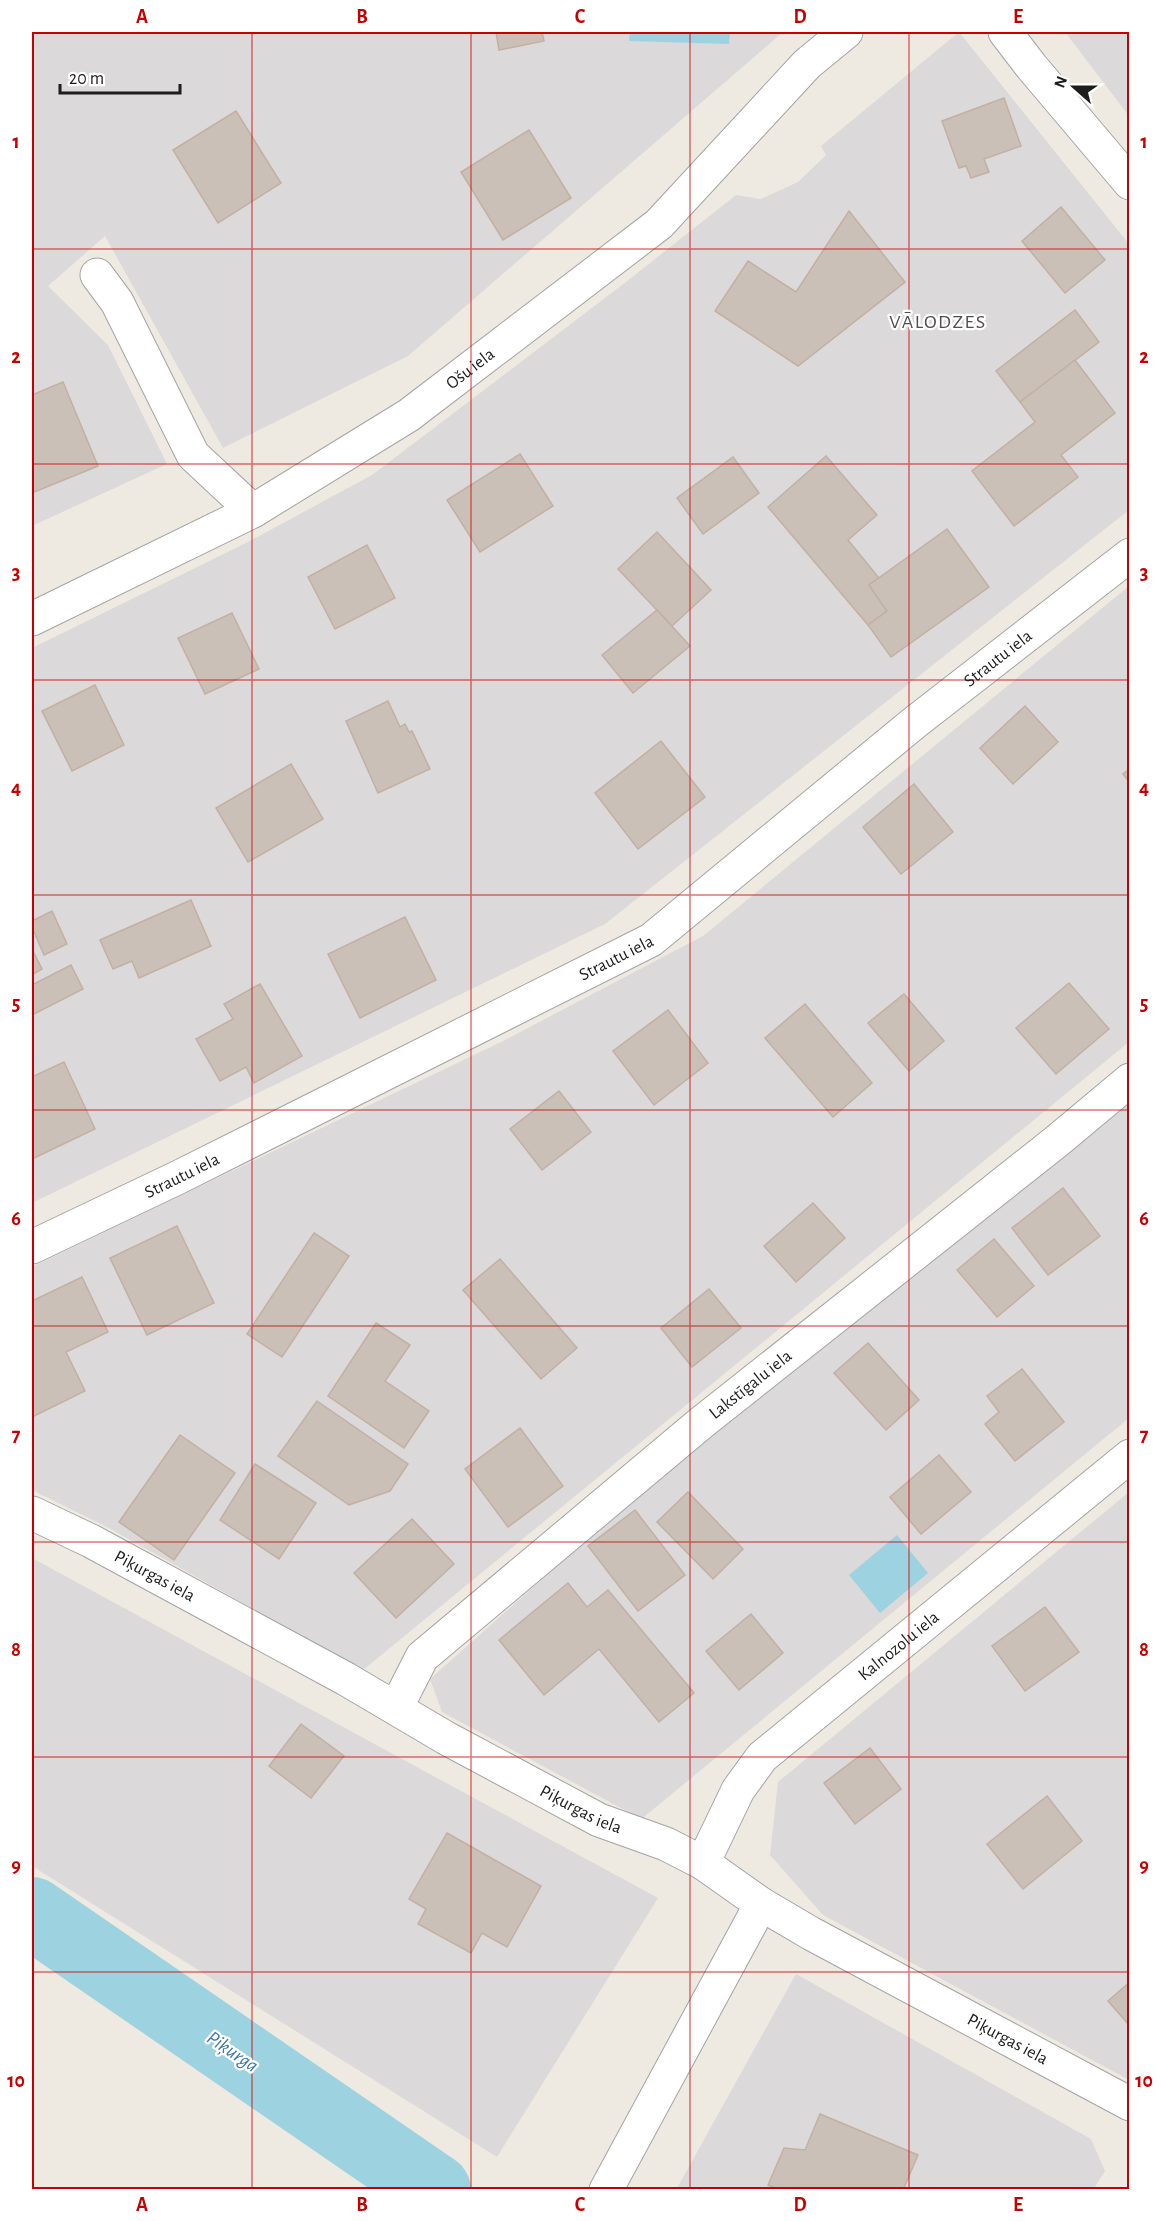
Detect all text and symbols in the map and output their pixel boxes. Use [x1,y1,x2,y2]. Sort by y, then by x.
text: A [136,7,148,27]
text: B [356,7,368,27]
text: C [575,7,586,27]
text: D [793,7,807,27]
text: E [1013,7,1023,27]
scale bar [60,57,180,95]
north arrow [1044,57,1104,117]
text: 20 m [69,70,104,88]
text: N [1051,74,1070,90]
text: 1 [12,132,20,152]
text: 1 [1140,132,1148,152]
district label: VĀLODZES [889,312,987,332]
street label: Ošu iela [443,345,498,393]
text: 2 [11,347,21,367]
text: 2 [1139,347,1149,367]
text: 3 [12,563,20,583]
text: 3 [1140,563,1148,583]
street label: Strautu iela [961,627,1036,691]
text: 4 [11,778,21,798]
text: 4 [1139,778,1149,798]
street label: Strautu iela [576,932,657,985]
text: 5 [12,994,20,1014]
text: 5 [1140,994,1148,1014]
street label: Strautu iela [142,1150,222,1202]
text: 6 [11,1209,21,1229]
text: 6 [1139,1209,1149,1229]
street label: Lakstīgalu iela [706,1347,795,1423]
text: 7 [12,1425,21,1445]
text: 7 [1140,1425,1149,1445]
street label: Piķurgas iela [111,1547,198,1606]
street label: Kalnozolu iela [855,1608,943,1684]
text: 8 [11,1640,21,1660]
text: 8 [1139,1640,1149,1660]
street label: Piķurgas iela [537,1782,624,1837]
text: 9 [11,1856,21,1876]
text: 9 [1139,1856,1149,1876]
street label: Piķurgas iela [964,2011,1051,2068]
water label: Piķurga [203,2028,262,2077]
text: 10 [7,2071,25,2091]
text: 10 [1135,2071,1153,2091]
text: A [136,2195,148,2215]
text: B [356,2195,368,2215]
text: C [575,2195,586,2215]
text: D [793,2195,807,2215]
text: E [1013,2195,1023,2215]

